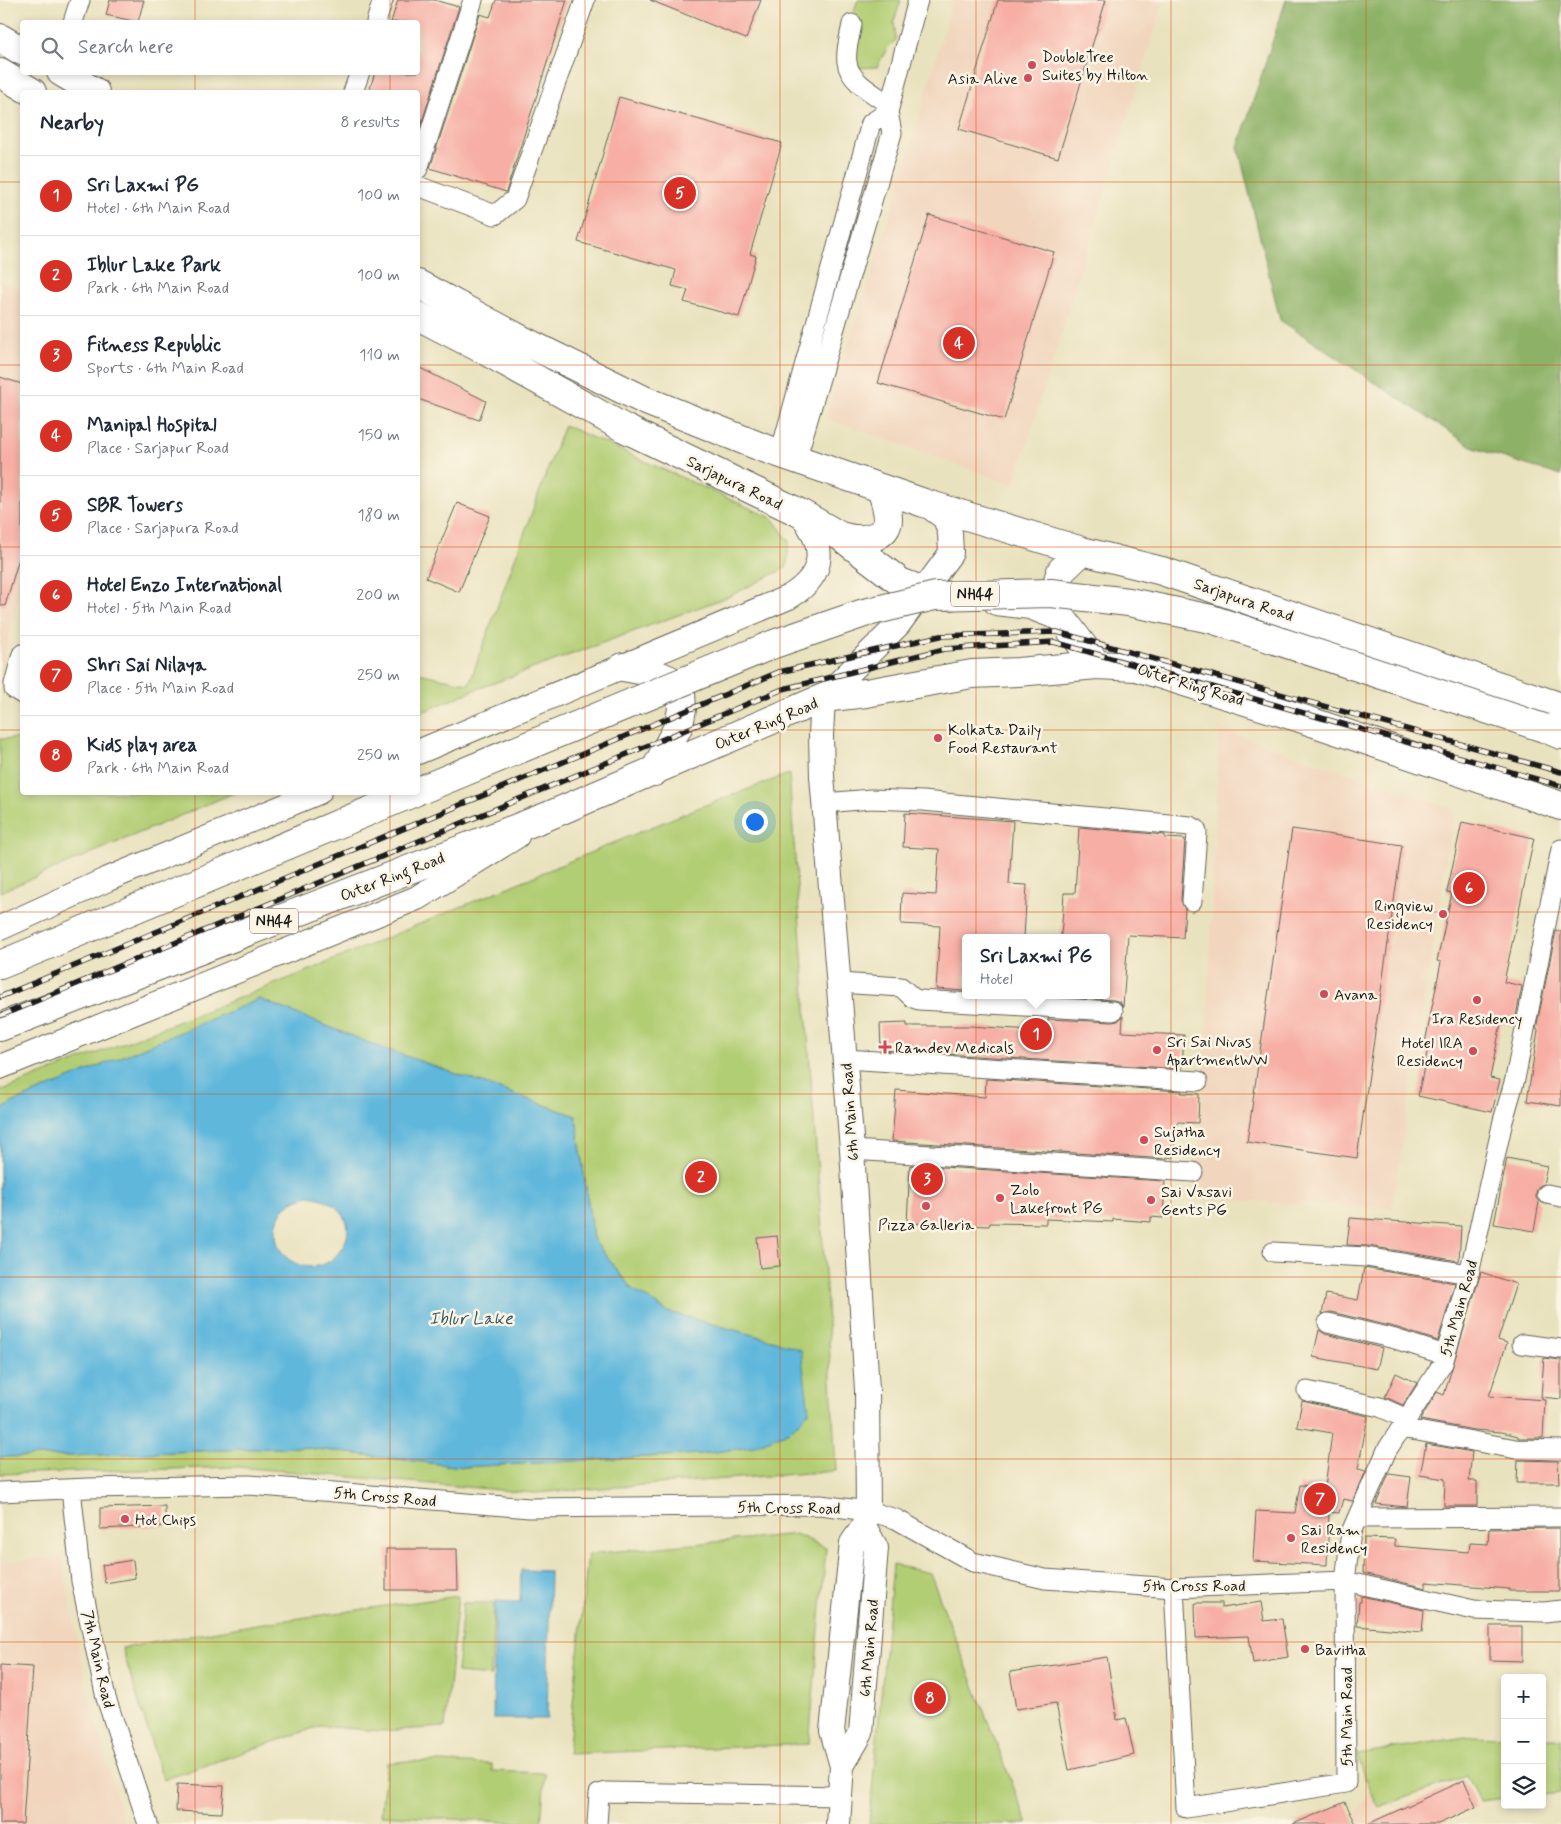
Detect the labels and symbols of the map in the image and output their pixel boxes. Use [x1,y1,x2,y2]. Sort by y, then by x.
place label: DoubleTree Suites by Hilton [1042,47,1149,86]
marker: DoubleTree Suites by Hilton [1026,59,1038,71]
place label: Asia Alive [948,69,1018,90]
marker: Asia Alive [1022,72,1034,84]
pin: 5 [664,174,696,212]
pin: 4 [943,324,975,362]
street label: Sarjapura Road [683,451,786,516]
street label: Sarjapura Road [1191,574,1296,627]
road number: NH44 [951,582,999,606]
street label: Outer Ring Road [1134,659,1246,713]
street label: Outer Ring Road [712,693,822,757]
place label: Kolkata Daily Food Restaurant [948,720,1058,759]
marker: Kolkata Daily Food Restaurant [932,732,944,744]
your location [742,809,768,835]
street label: Outer Ring Road [337,848,448,908]
pin: 6 [1453,869,1485,907]
place label: Ringview Residency [1367,896,1433,935]
road number: NH44 [250,908,298,934]
marker: Ringview Residency [1437,908,1449,920]
place label: Avana [1334,985,1378,1006]
marker: Avana [1318,988,1330,1000]
marker: Ira Residency [1471,994,1483,1006]
place label: Ira Residency [1432,1009,1522,1030]
pin: 1 [1020,1015,1052,1053]
place label: Sri Sai Nivas ApartmentWW [1167,1032,1268,1072]
place label: Hotel IRA Residency [1397,1033,1463,1072]
place label: Ramdev Medicals [895,1038,1014,1059]
marker: Ramdev Medicals [879,1041,891,1053]
marker: Sri Sai Nivas ApartmentWW [1151,1044,1163,1056]
marker: Hotel IRA Residency [1467,1045,1479,1057]
street label: 6th Main Road [837,1062,864,1162]
place label: Sujatha Residency [1154,1122,1220,1161]
marker: Sujatha Residency [1138,1134,1150,1146]
pin: 2 [685,1158,717,1196]
pin: 3 [911,1160,943,1198]
place label: Zolo Lakefront PG [1010,1180,1103,1219]
place label: Sai Vasavi Gents PG [1161,1182,1232,1221]
marker: Zolo Lakefront PG [994,1192,1006,1204]
marker: Sai Vasavi Gents PG [1145,1194,1157,1206]
marker: Pizza Galleria [920,1200,932,1212]
place label: Pizza Galleria [878,1215,974,1236]
street label: 5th Main Road [1436,1258,1483,1359]
water label: Iblur Lake [429,1307,514,1331]
pin: 7 [1304,1480,1336,1518]
street label: 5th Cross Road [333,1483,437,1512]
street label: 5th Cross Road [737,1497,841,1520]
place label: Hot Chips [135,1510,196,1531]
marker: Hot Chips [119,1513,131,1525]
place label: Sai Ram Residency [1301,1520,1367,1559]
marker: Sai Ram Residency [1285,1532,1297,1544]
street label: 5th Cross Road [1142,1576,1246,1597]
street label: 6th Main Road [855,1598,884,1698]
street label: 7th Main Road [76,1608,119,1710]
place label: Bavitha [1315,1640,1367,1661]
marker: Bavitha [1299,1643,1311,1655]
street label: 5th Main Road [1337,1667,1358,1767]
pin: 8 [914,1679,946,1717]

